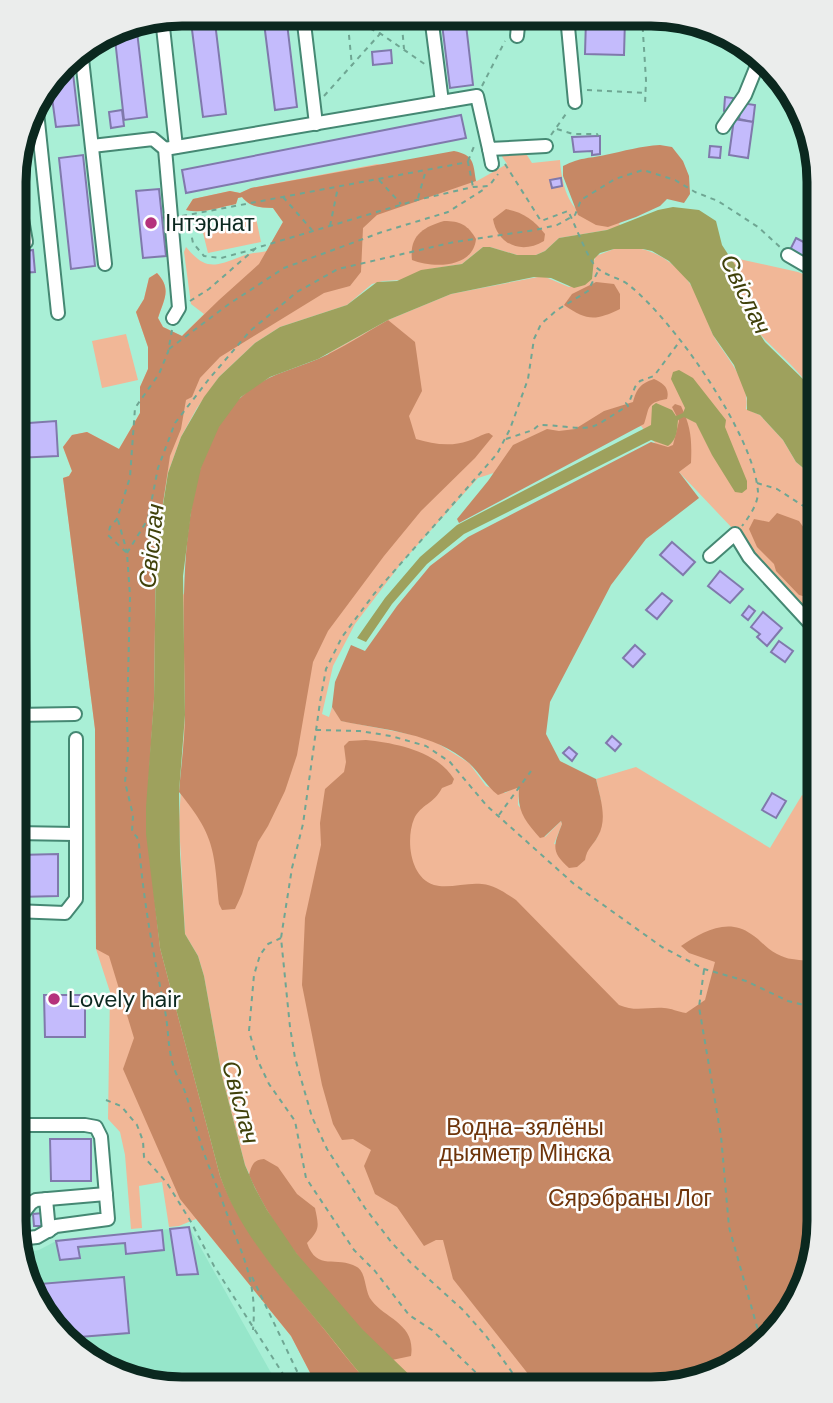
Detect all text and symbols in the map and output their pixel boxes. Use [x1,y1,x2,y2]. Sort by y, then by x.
place label: Інтэрнат [165,208,255,238]
marker: Інтэрнат [143,215,159,231]
water label: Свіслач [713,249,779,339]
water label: Свіслач [131,502,171,590]
place label: Lovely hair [68,984,181,1014]
marker: Lovely hair [46,991,62,1007]
water label: Свіслач [215,1057,267,1147]
park label: Водна-зялёны дыяметр Мінска [439,1112,611,1168]
park label: Сярэбраны Лог [548,1183,712,1213]

